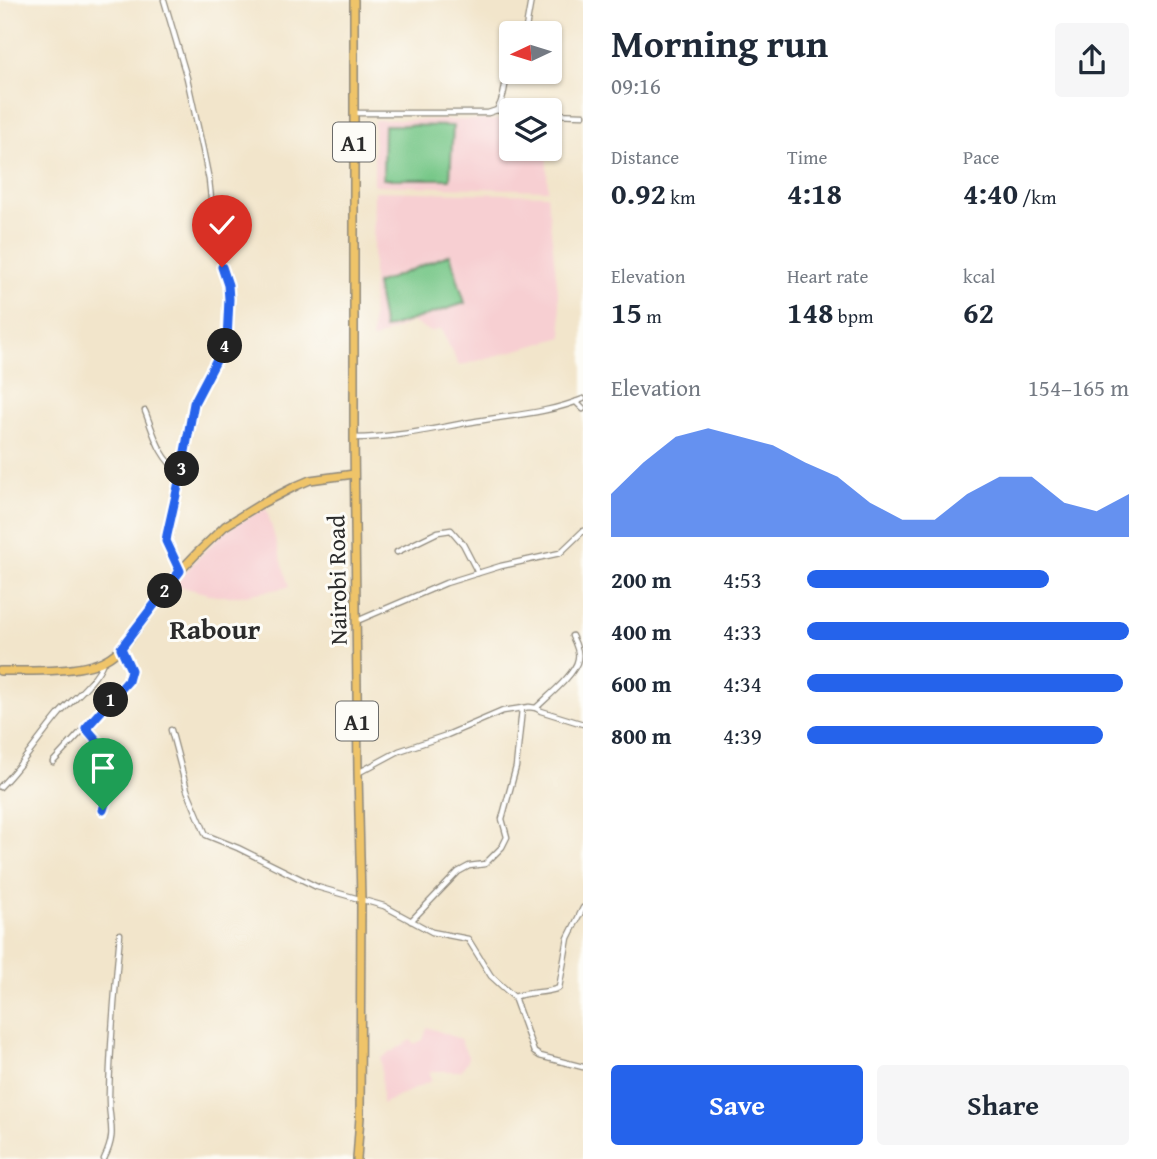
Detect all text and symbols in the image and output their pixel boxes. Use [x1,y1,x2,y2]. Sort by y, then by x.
text: Morning run [611,15,828,71]
north arrow [499,21,562,84]
map controls [499,21,562,161]
button: share [1055,23,1129,97]
text: 09:16 [611,69,661,102]
button: layers [499,98,562,161]
road number: A1 [333,122,375,162]
text: Distance [611,143,679,171]
text: Time [787,143,827,171]
text: Pace [963,143,1000,171]
text: 0.92 [611,171,666,215]
text: 4:18 [787,171,842,215]
text: 4:40 [963,171,1018,215]
text: km [666,183,695,211]
text: /km [1018,183,1056,211]
pin [192,195,252,267]
icon: check [203,206,241,244]
text: Elevation [611,262,685,290]
text: Heart rate [787,262,868,290]
text: kcal [963,262,995,290]
text: 15 [611,290,642,334]
text: 148 [787,290,834,334]
text: 62 [963,290,994,334]
text: m [642,302,662,330]
text: bpm [834,302,873,330]
pin: 4 [208,328,243,364]
text: 4 [220,331,229,359]
text: Elevation [611,371,701,404]
text: 154–165 m [1028,371,1129,404]
pin: 3 [164,452,200,486]
text: 3 [177,454,186,482]
street label: Nairobi Road [318,514,356,645]
text: 200 m [611,563,672,596]
text: 4:53 [723,563,762,596]
pin: 2 [148,574,182,608]
text: 2 [160,576,169,604]
district label: Rabour [170,608,261,649]
text: 400 m [611,615,672,648]
text: 4:33 [723,615,762,648]
text: 600 m [611,667,672,700]
text: 4:34 [723,667,762,700]
pin: 1 [94,682,128,718]
text: 1 [106,685,115,713]
road number: A1 [336,702,378,740]
text: 800 m [611,719,672,752]
text: 4:39 [723,719,762,752]
pin [73,738,133,810]
icon: arrive [84,749,122,787]
button: Save [611,1065,863,1145]
button: Share [877,1065,1129,1145]

